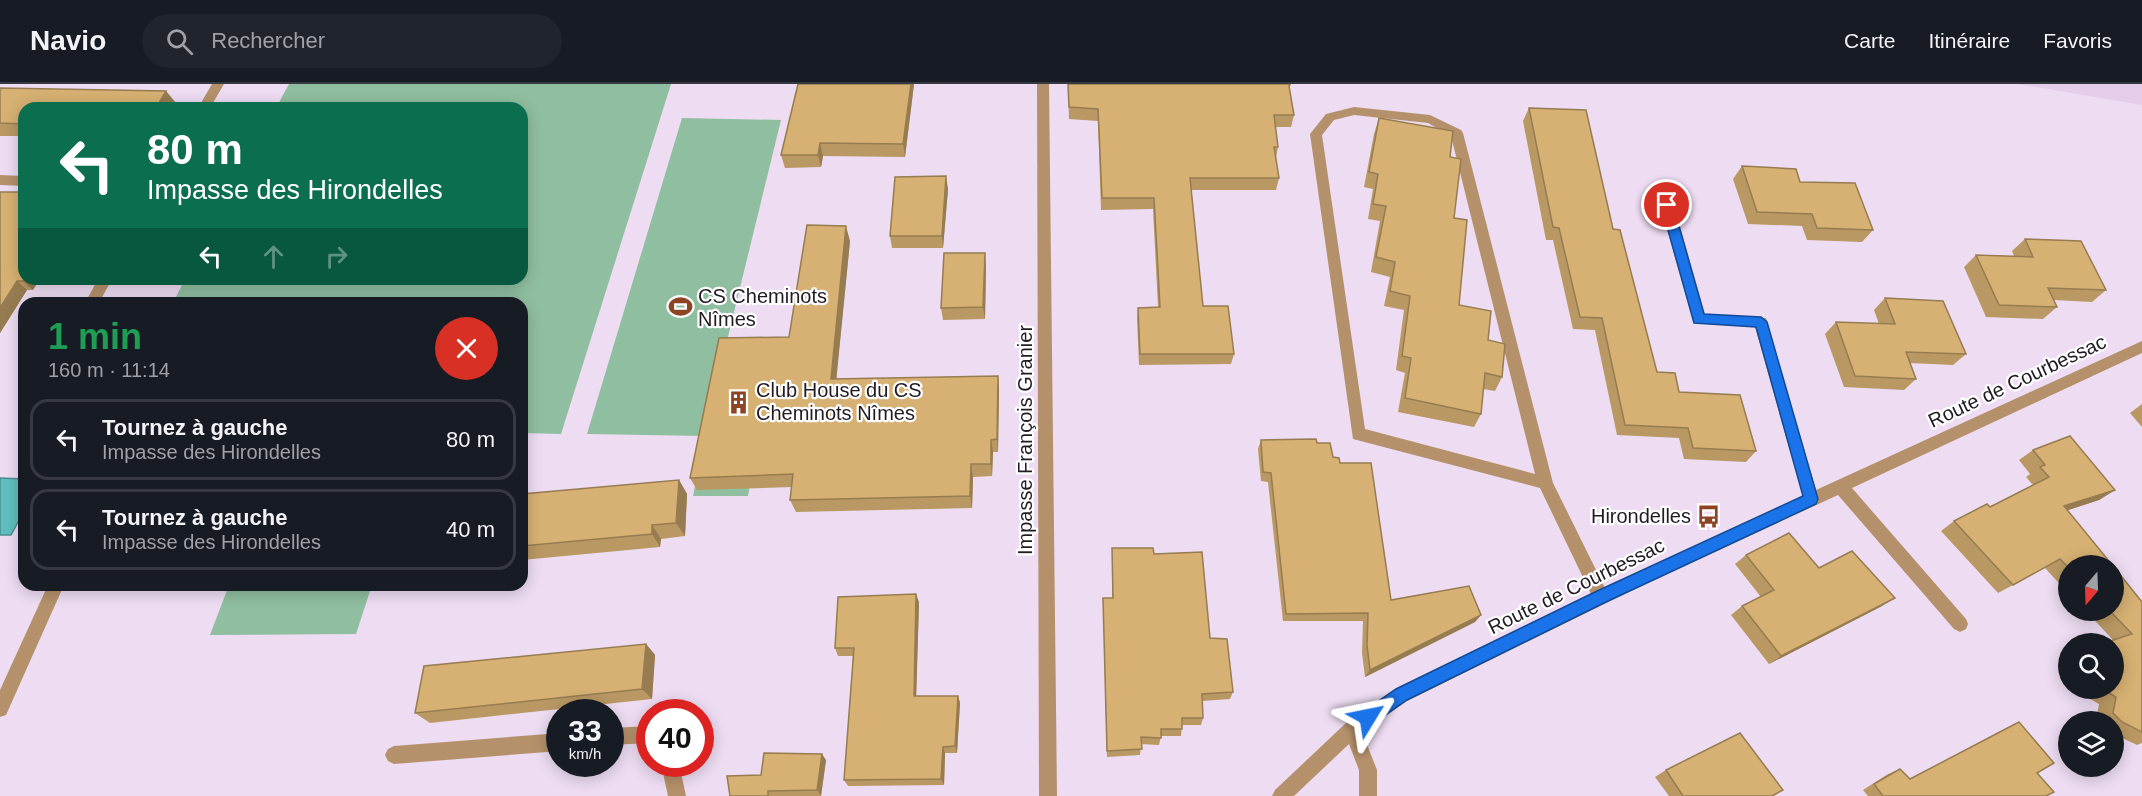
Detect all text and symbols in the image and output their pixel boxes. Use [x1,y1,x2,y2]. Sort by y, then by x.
search box [142,14,562,68]
text: Navio [30,25,106,56]
icon: search [163,25,196,58]
text: Rechercher [211,28,325,53]
text: Carte [1844,29,1895,52]
text: Itinéraire [1928,29,2010,52]
text: Favoris [2043,29,2112,52]
icon: left [48,126,126,204]
text: 80 m [147,126,243,173]
text: Impasse des Hirondelles [147,175,443,205]
pin [1641,179,1692,230]
icon: arrive [1650,188,1683,221]
icon: left [194,240,227,273]
icon: ahead [257,240,290,273]
icon: right [320,240,353,273]
place label: CS Cheminots Nîmes [698,285,827,330]
sports icon: CS Cheminots Nîmes [667,294,693,320]
text: 1 min [48,316,142,357]
button: close [435,317,498,380]
street label: Impasse François Granier [1014,325,1036,555]
street label: Route de Courbessac [1925,330,2109,432]
text: 160 m · 11:14 [48,359,170,381]
place label: Club House du CS Cheminots Nîmes [756,379,922,424]
building icon: Club House du CS Cheminots Nîmes [725,389,751,415]
text: Tournez à gauche [102,415,287,440]
icon: left [51,423,84,456]
text: 80 m [446,427,495,452]
text: Impasse des Hirondelles [102,441,321,463]
bus stop icon: Hirondelles [1696,503,1722,529]
text: Tournez à gauche [102,505,287,530]
place label: Hirondelles [1591,505,1691,527]
icon: left [51,513,84,546]
text: 40 m [446,517,495,542]
text: Impasse des Hirondelles [102,531,321,553]
street label: Route de Courbessac [1484,534,1668,638]
north arrow [2058,555,2124,621]
map controls [2058,555,2124,777]
button: search [2058,633,2124,699]
position arrow [1336,685,1400,749]
speed limit sign: 40 [636,699,714,777]
button: layers [2058,711,2124,777]
text: 33 [568,714,602,747]
text: km/h [569,745,601,762]

